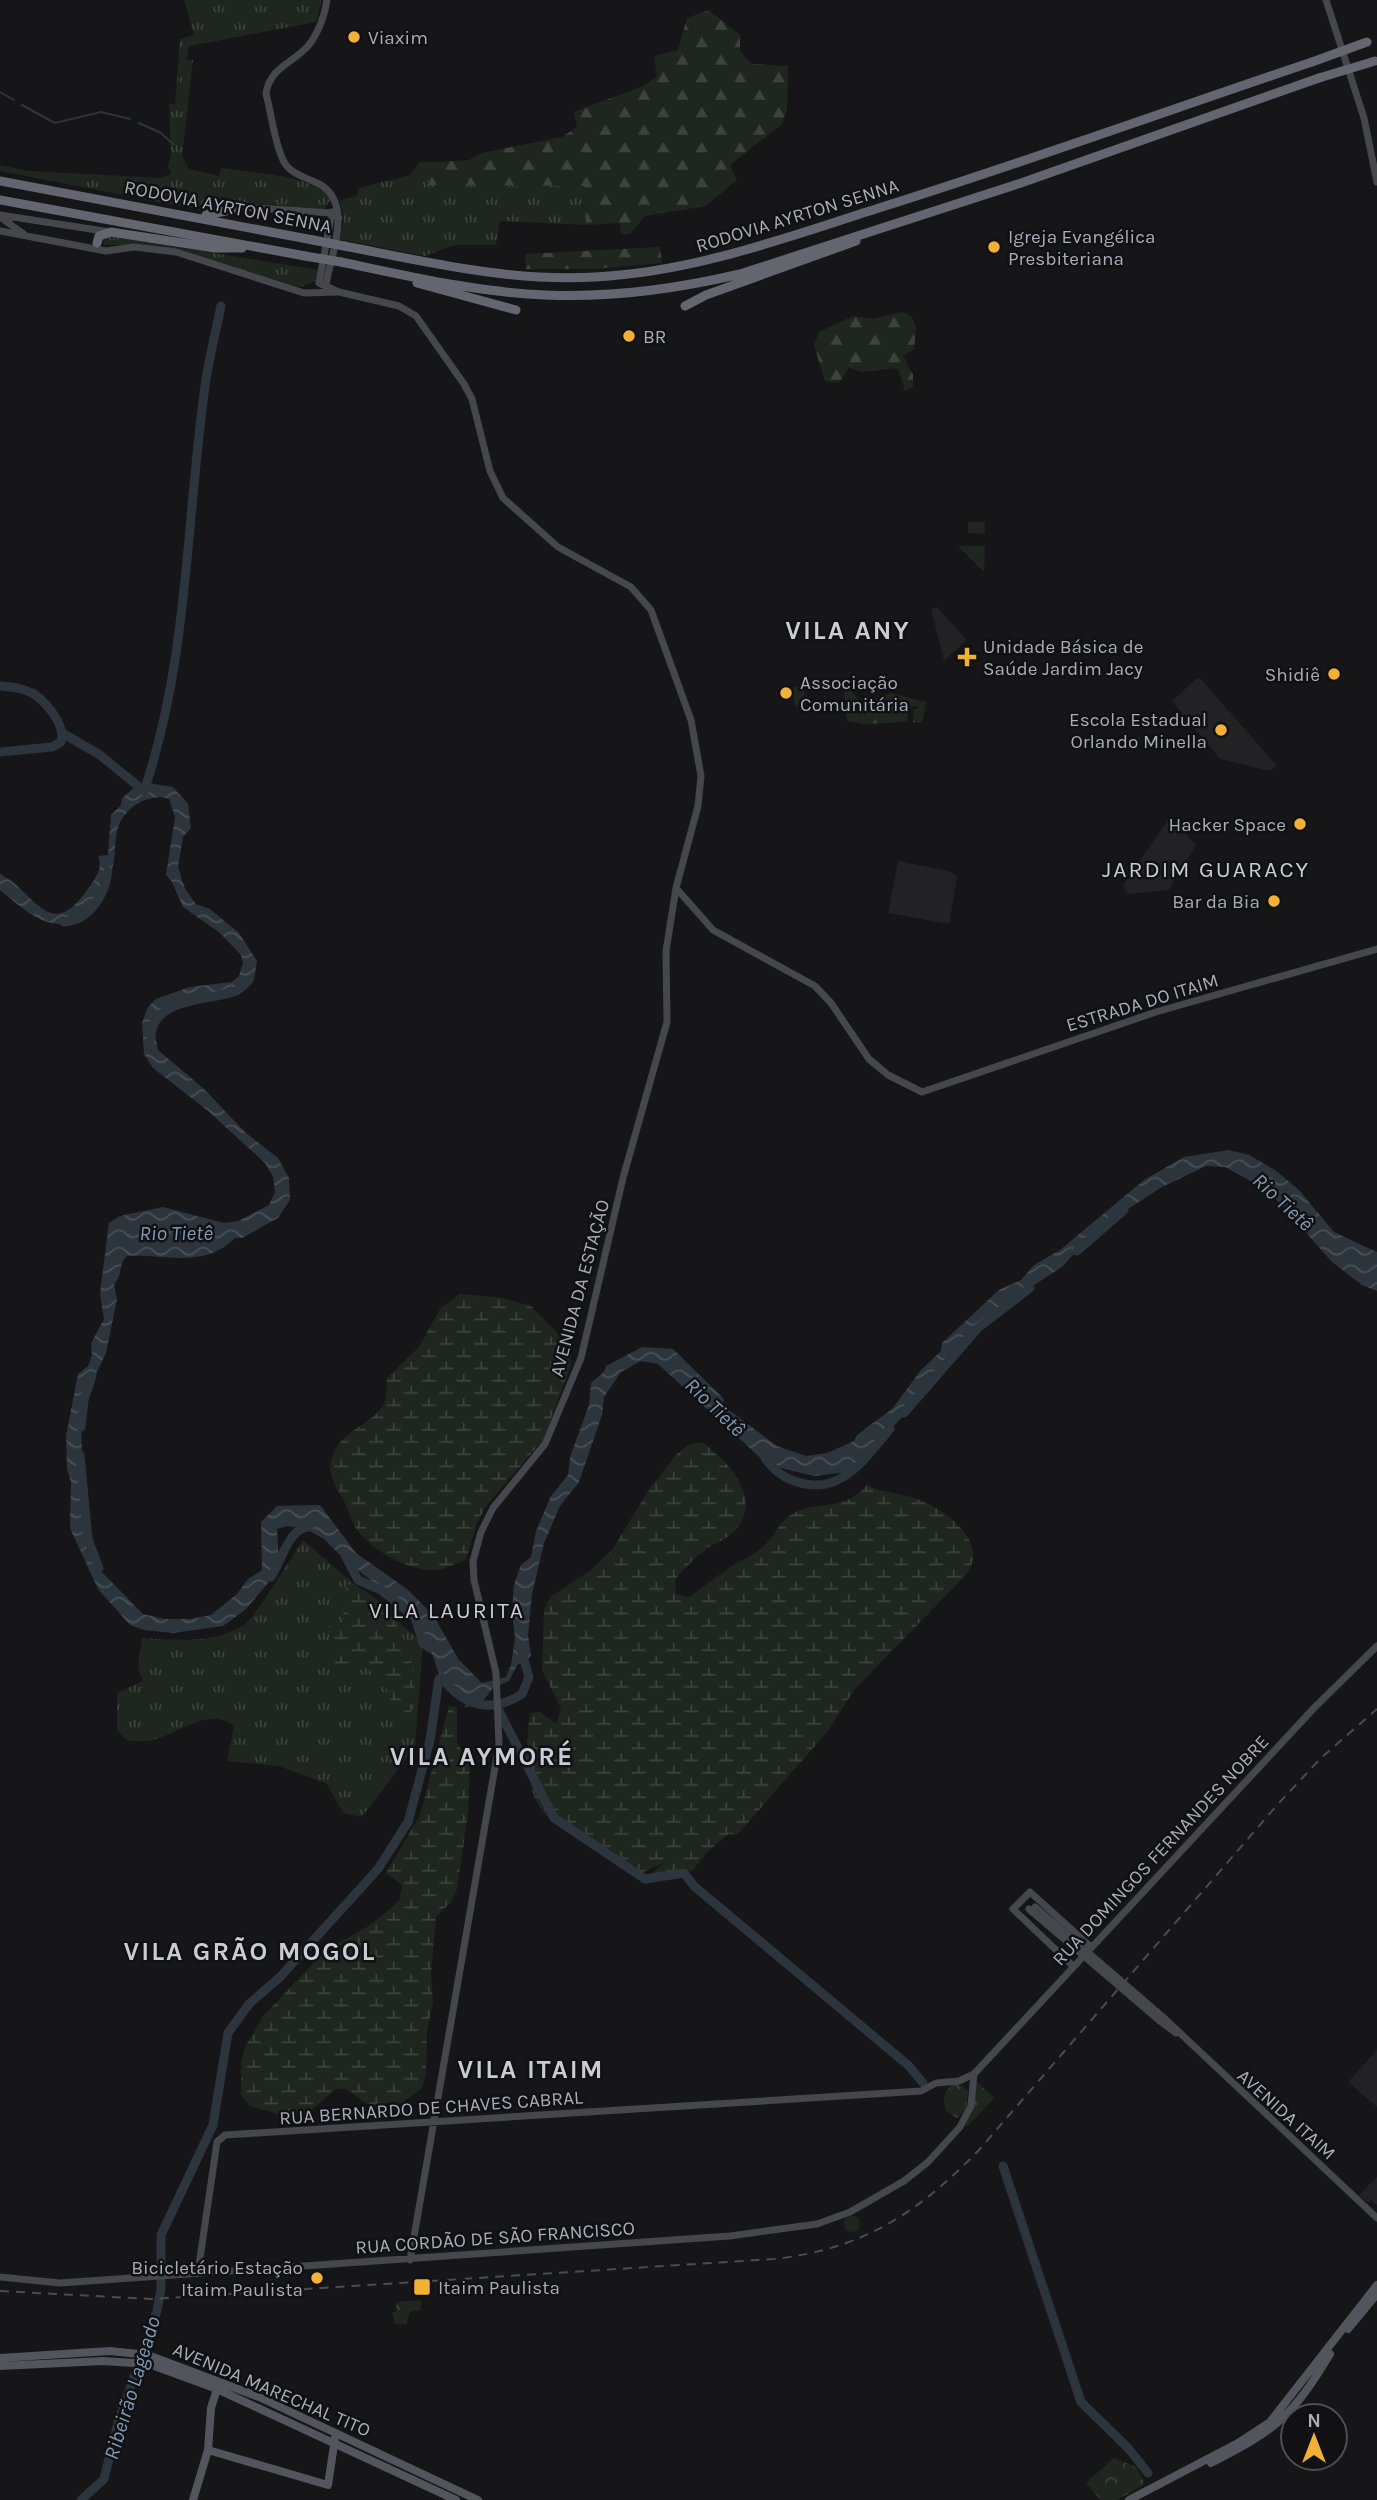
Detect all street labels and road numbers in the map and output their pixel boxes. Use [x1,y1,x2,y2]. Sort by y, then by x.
street label: RODOVIA AYRTON SENNA [693,175,901,257]
street label: RODOVIA AYRTON SENNA [122,176,333,238]
street label: ESTRADA DO ITAIM [1064,969,1221,1037]
street label: AVENIDA DA ESTAÇÃO [546,1197,614,1379]
street label: RUA DOMINGOS FERNANDES NOBRE [1048,1731,1273,1970]
street label: AVENIDA ITAIM [1233,2065,1340,2165]
street label: RUA BERNARDO DE CHAVES CABRAL [279,2086,584,2130]
street label: RUA CORDÃO DE SÃO FRANCISCO [355,2217,636,2259]
street label: AVENIDA MARECHAL TITO [169,2338,374,2442]

